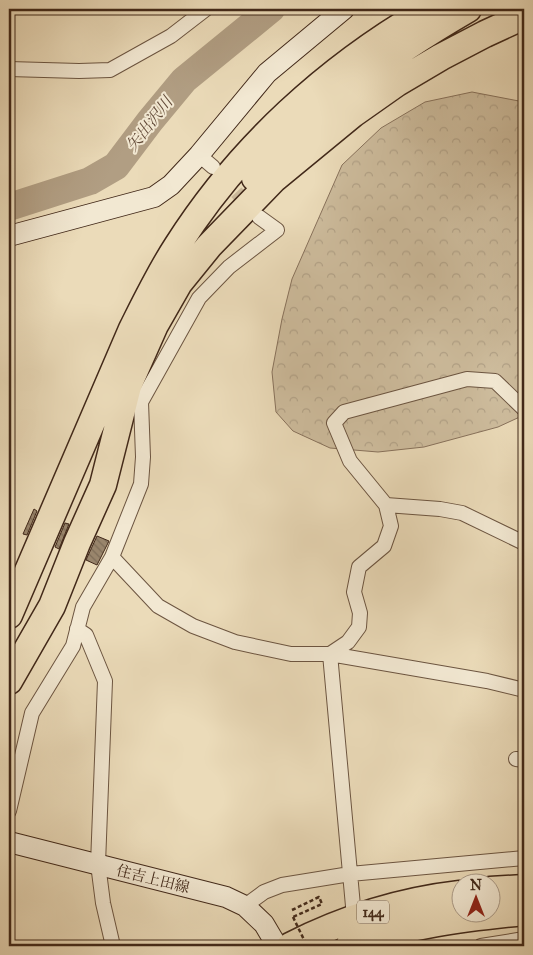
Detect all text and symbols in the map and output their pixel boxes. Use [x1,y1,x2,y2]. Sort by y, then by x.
water label: 矢出沢川 [122,91,177,155]
street label: 住吉上田線 [114,861,192,897]
north arrow [450,872,500,922]
text: N [470,877,482,894]
road number: 144 [357,900,389,924]

